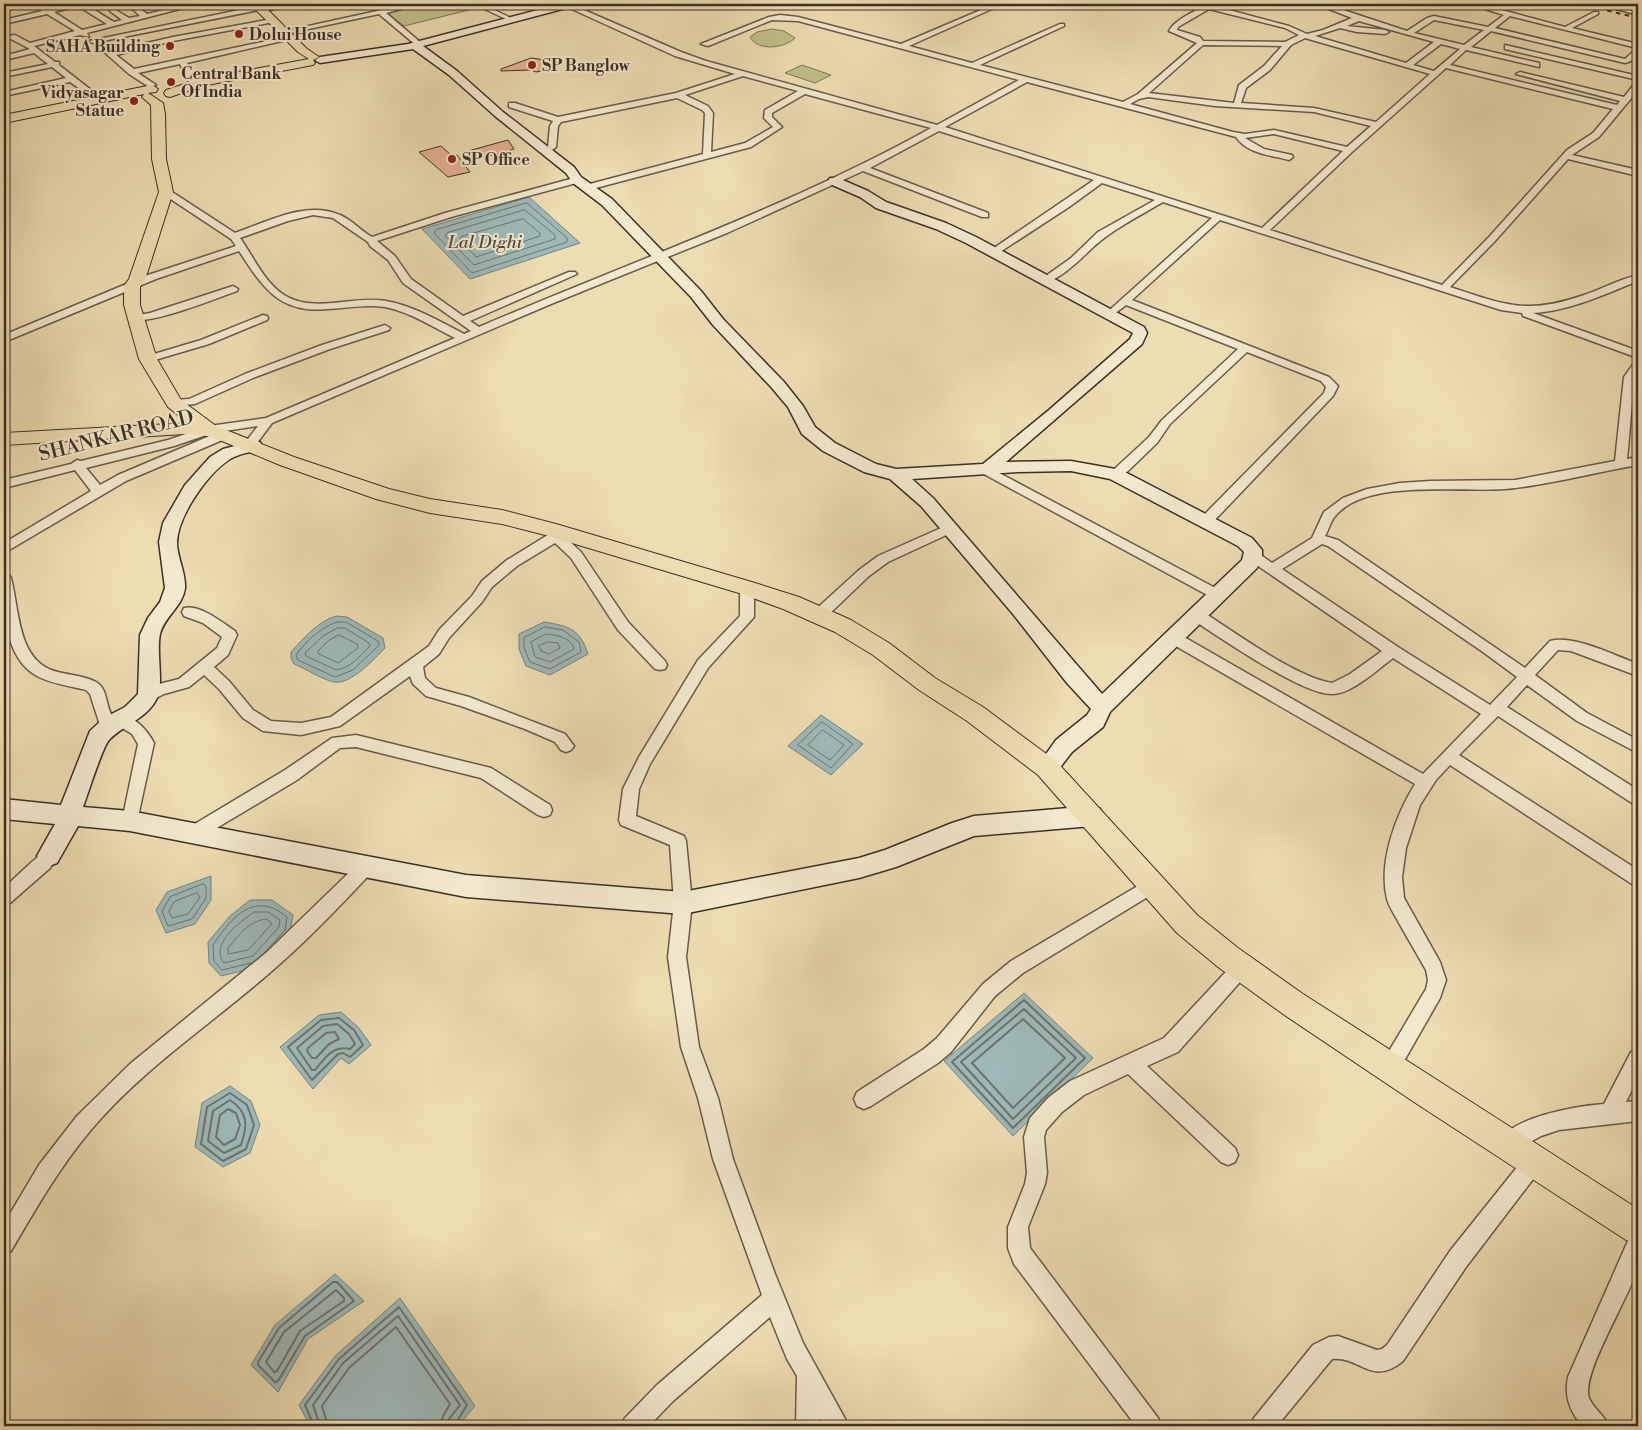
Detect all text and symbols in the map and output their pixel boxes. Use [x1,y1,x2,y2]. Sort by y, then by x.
place label: Dolui House [249,25,342,45]
marker: Dolui House [233,28,245,40]
place label: SAHA Building [46,37,161,57]
marker: SAHA Building [164,40,176,52]
place label: SP Banglow [542,56,631,76]
marker: SP Banglow [526,59,538,71]
place label: Central Bank Of India [181,64,282,102]
marker: Central Bank Of India [165,76,177,88]
place label: Vidyasagar Statue [40,83,124,121]
marker: Vidyasagar Statue [128,95,140,107]
place label: SP Office [462,150,530,170]
marker: SP Office [446,153,458,165]
water label: Lal Dighi [447,231,523,254]
street label: SHANKAR ROAD [36,405,197,468]

